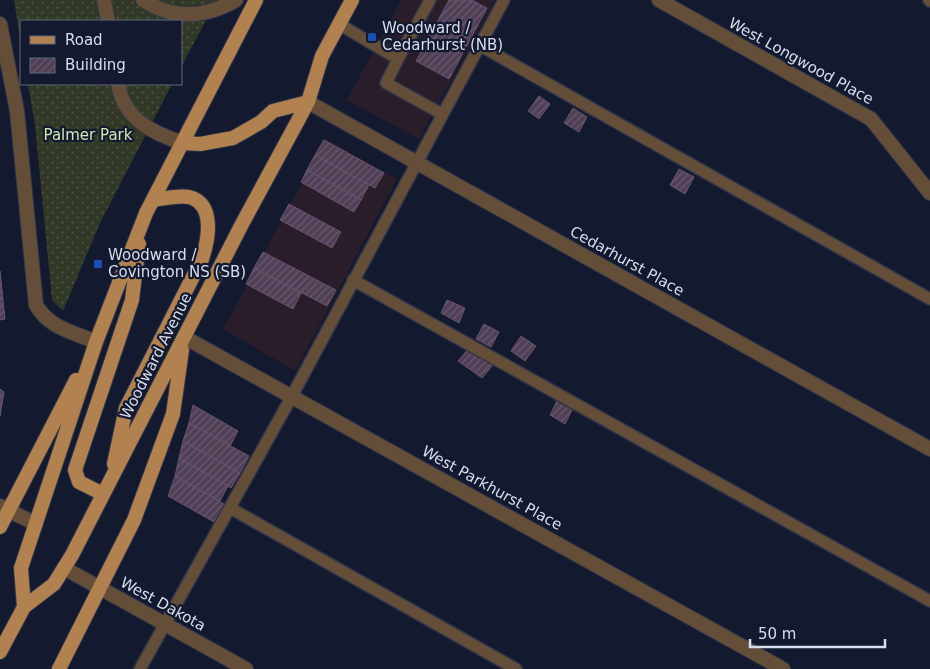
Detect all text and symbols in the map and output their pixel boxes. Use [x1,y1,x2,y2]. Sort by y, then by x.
street label: West Longwood Place [725,14,877,108]
place label: Woodward / Cedarhurst (NB) [382,19,503,54]
legend [20,20,182,85]
text: Road [65,31,103,49]
marker: Woodward / Cedarhurst (NB) [366,31,378,43]
text: Building [65,56,126,74]
park label: Palmer Park [44,126,133,144]
street label: Cedarhurst Place [567,222,687,300]
place label: Woodward / Covington NS (SB) [108,246,246,281]
marker: Woodward / Covington NS (SB) [92,258,104,270]
street label: Woodward Avenue [116,290,196,422]
street label: West Parkhurst Place [419,442,565,534]
street label: West Dakota [117,573,209,635]
scale bar [750,616,885,648]
text: 50 m [758,625,796,643]

